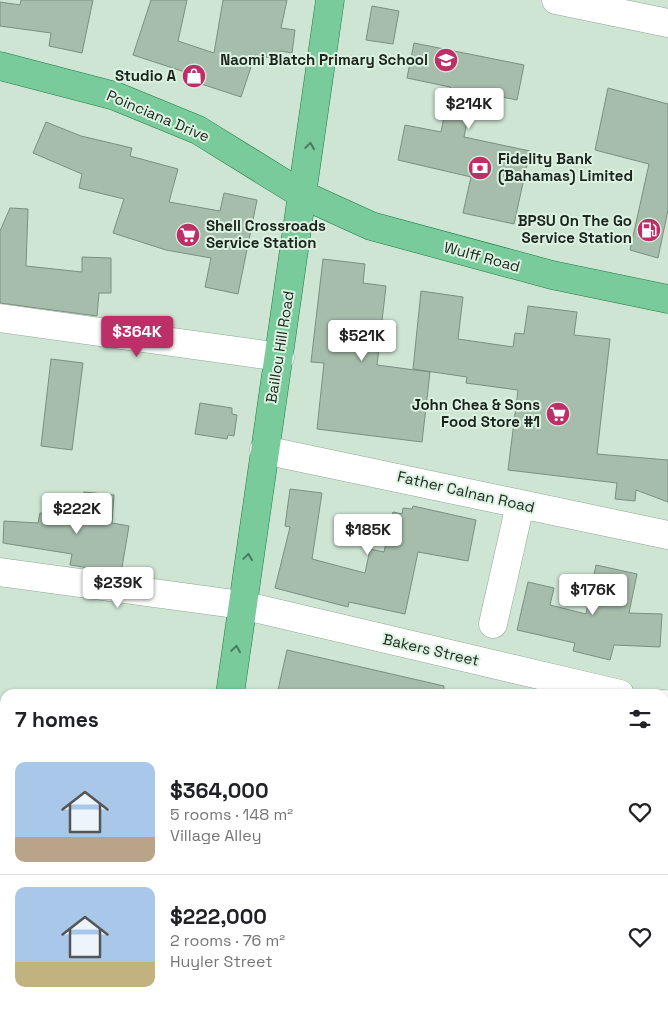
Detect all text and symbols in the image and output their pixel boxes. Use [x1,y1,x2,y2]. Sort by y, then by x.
school or university icon: Naomi Blatch Primary School [433,47,459,73]
place label: Naomi Blatch Primary School [220,50,428,69]
shop icon: Studio A [181,63,207,89]
place label: Studio A [115,66,176,85]
street label: Poinciana Drive [104,85,213,146]
pin: $214K [434,88,504,130]
text: $214K [446,93,492,114]
one-way arrow [304,142,315,150]
place label: Fidelity Bank (Bahamas) Limited [498,149,633,185]
bank icon: Fidelity Bank (Bahamas) Limited [467,155,493,181]
place label: BPSU On The Go Service Station [518,211,632,247]
place label: Shell Crossroads Service Station [206,216,326,252]
fuel station icon: BPSU On The Go Service Station [636,217,662,243]
supermarket icon: Shell Crossroads Service Station [175,222,201,248]
street label: Wulff Road [442,237,522,276]
street label: Baillou Hill Road [261,289,298,404]
pin: $364K [102,316,172,358]
pin: $521K [327,320,397,362]
text: $364K [112,321,162,342]
text: $521K [339,325,385,346]
place label: John Chea & Sons Food Store #1 [412,395,540,431]
supermarket icon: John Chea & Sons Food Store #1 [545,401,571,427]
street label: Father Calnan Road [396,466,537,517]
pin: $222K [42,492,112,535]
text: $222K [53,498,101,519]
pin: $185K [333,514,403,556]
text: $185K [345,519,391,540]
one-way arrow [243,552,253,561]
pin: $239K [83,566,153,609]
text: $239K [94,572,142,593]
pin: $176K [558,574,628,616]
text: $176K [570,579,616,600]
street label: Bakers Street [381,629,481,670]
one-way arrow [230,645,240,654]
icon: filters [626,705,654,733]
text: 7 homes [15,706,99,733]
text: $364,000 [170,777,269,804]
icon: home [55,782,115,842]
icon: heart [626,798,654,826]
text: 5 rooms · 148 m² [170,804,293,825]
text: Village Alley [170,825,261,846]
text: $222,000 [170,903,267,930]
icon: home [55,907,115,967]
icon: heart [626,923,654,951]
text: 2 rooms · 76 m² [170,930,285,951]
text: Huyler Street [170,951,273,972]

